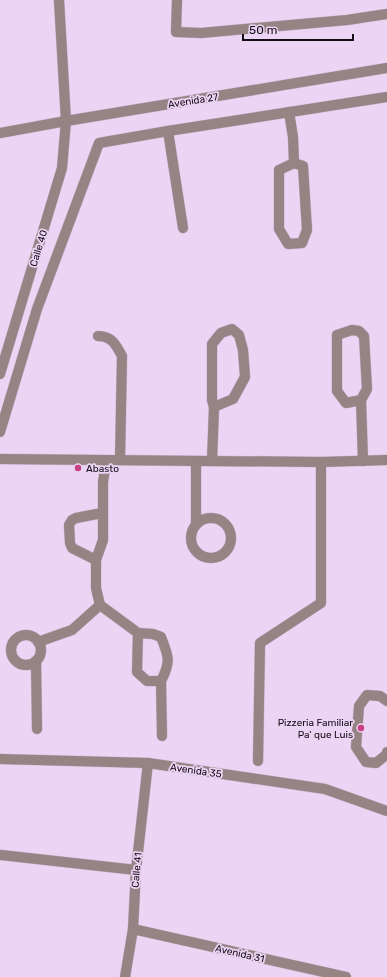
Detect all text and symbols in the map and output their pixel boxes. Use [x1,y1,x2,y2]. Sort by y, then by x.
scale bar [243,16,353,42]
text: 50 m [249,23,277,37]
street label: Avenida 27 [167,91,219,111]
street label: Calle 40 [28,229,50,268]
marker: Abasto [73,463,83,473]
place label: Abasto [86,463,119,475]
place label: Pizzeria Familiar Pa' que Luis [278,717,353,741]
marker: Pizzeria Familiar Pa' que Luis [356,723,366,733]
street label: Avenida 35 [169,761,222,781]
street label: Calle 41 [129,852,145,888]
street label: Avenida 31 [214,943,265,965]

